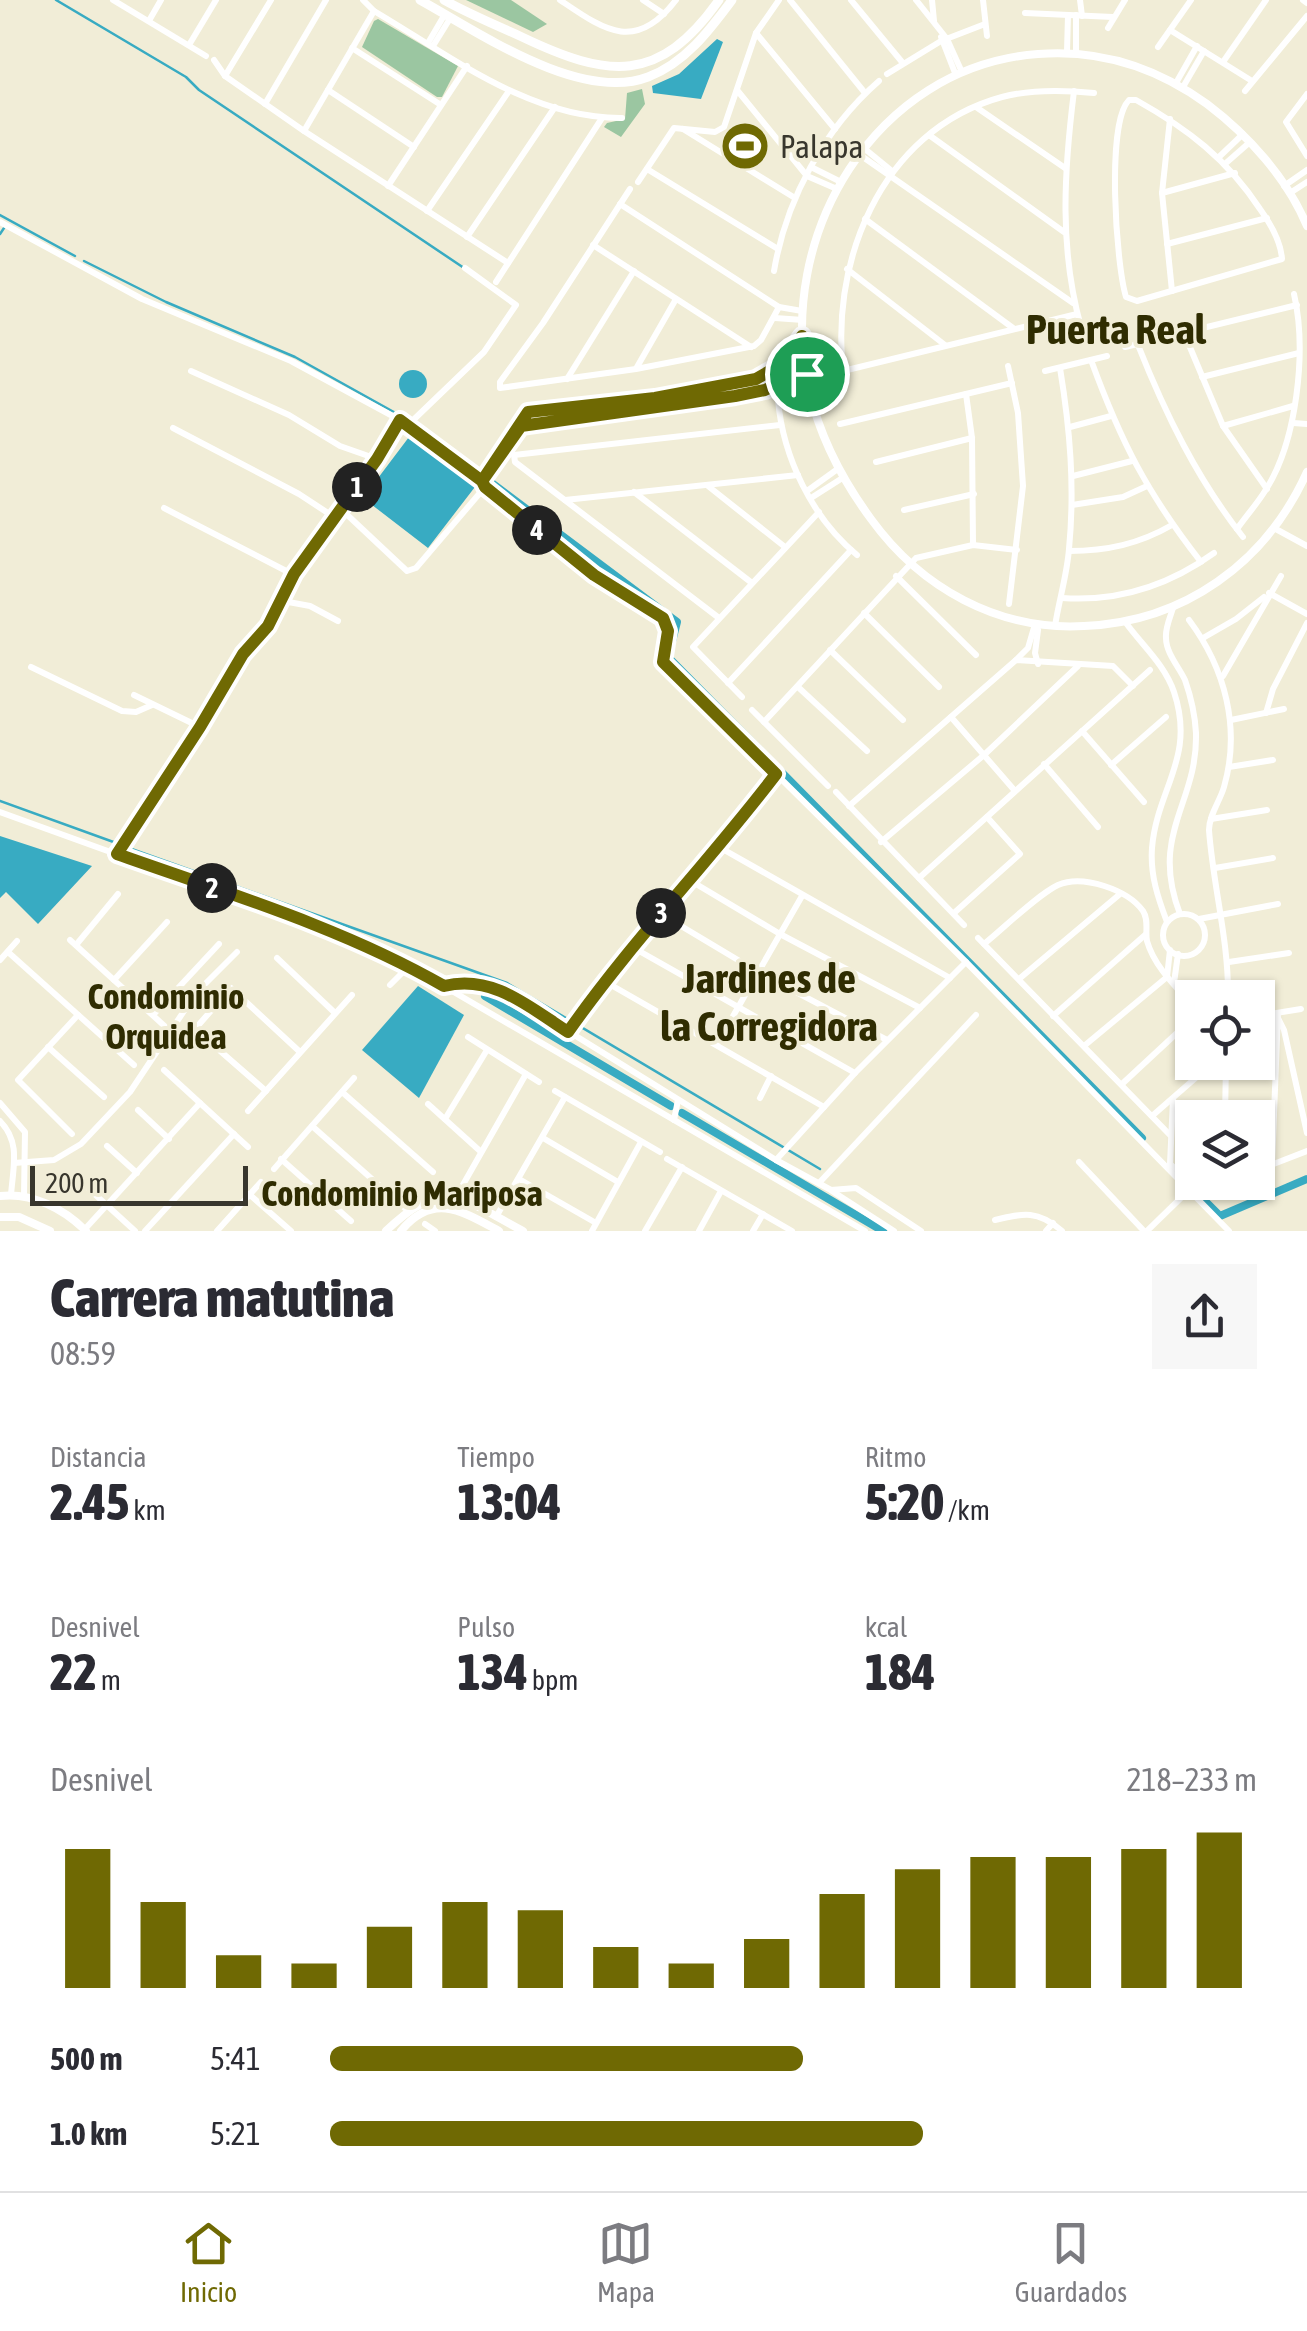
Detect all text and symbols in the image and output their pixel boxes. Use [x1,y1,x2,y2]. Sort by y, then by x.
sports icon: Palapa [719,120,771,172]
place label: Palapa [780,128,863,165]
district label: Puerta Real [1026,305,1207,353]
pin [765,332,850,417]
icon: arrive [780,347,835,402]
pin: 1 [332,462,382,512]
text: 1 [350,471,364,503]
pin: 4 [512,505,562,555]
text: 4 [530,514,544,546]
pin: 2 [187,863,237,913]
text: 2 [205,872,219,904]
pin: 3 [636,888,686,938]
text: 3 [654,897,668,929]
district label: Jardines de la Corregidora [660,954,878,1050]
district label: Condominio Orquidea [88,976,244,1056]
map controls [1175,980,1275,1200]
button: locate [1175,980,1275,1080]
button: layers [1175,1100,1275,1200]
scale bar [30,1161,248,1206]
text: 200 m [45,1167,108,1199]
district label: Condominio Mariposa [261,1173,543,1213]
button: share [1152,1264,1257,1369]
text: Carrera matutina [50,1266,394,1329]
text: 08:59 [50,1335,116,1372]
text: Distancia [50,1441,147,1473]
text: Tiempo [457,1441,535,1473]
text: Ritmo [865,1441,926,1473]
text: 2.45 [50,1473,129,1531]
text: 13:04 [457,1473,561,1531]
text: 5:20 [865,1473,944,1531]
text: km [129,1494,166,1526]
text: /km [944,1494,990,1526]
text: Desnivel [50,1611,140,1643]
text: Pulso [457,1611,515,1643]
text: kcal [865,1611,907,1643]
text: 22 [50,1643,97,1701]
text: 134 [457,1643,528,1701]
text: 184 [865,1643,935,1701]
text: m [97,1664,121,1696]
text: bpm [528,1664,578,1696]
text: Desnivel [50,1761,153,1798]
text: 218–233 m [1127,1761,1257,1798]
text: 500 m [50,2040,123,2077]
text: 5:41 [210,2040,261,2077]
text: 1.0 km [50,2115,127,2152]
text: 5:21 [210,2115,261,2152]
tab: Inicio [180,2216,237,2308]
tab: Mapa [597,2216,655,2308]
tab: Guardados [1015,2216,1127,2308]

